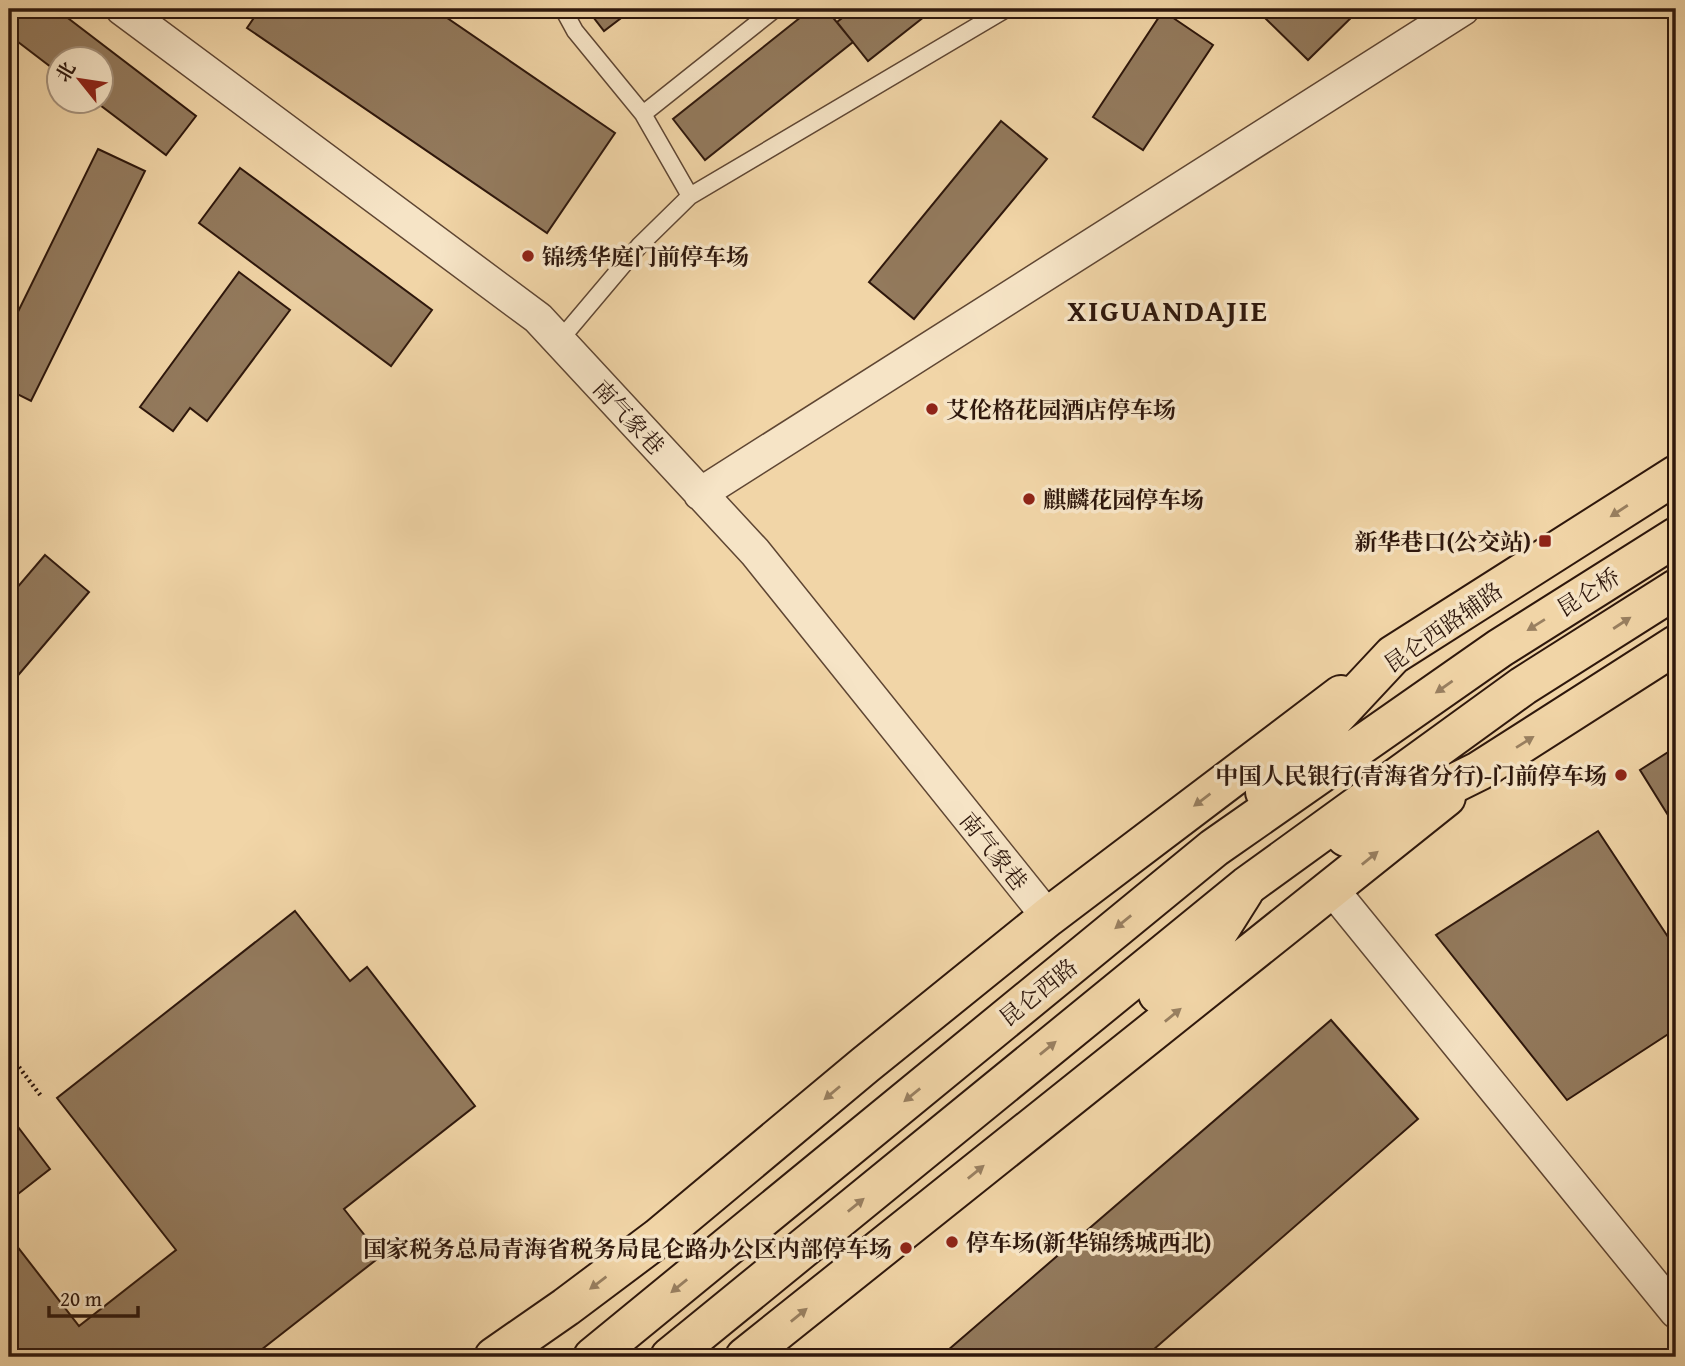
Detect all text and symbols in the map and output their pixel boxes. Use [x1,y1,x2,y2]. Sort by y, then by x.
north arrow [46,46,116,116]
text: 北 [48,56,82,87]
place label: 锦绣华庭门前停车场 [542,240,749,273]
marker: 锦绣华庭门前停车场 [520,248,536,264]
district label: XIGUANDAJIE [1067,288,1269,332]
street label: 南气象巷 [586,372,672,462]
place label: 艾伦格花园酒店停车场 [946,393,1176,426]
marker: 艾伦格花园酒店停车场 [924,401,940,417]
place label: 麒麟花园停车场 [1043,483,1204,516]
marker: 麒麟花园停车场 [1021,491,1037,507]
one-way arrow [1609,505,1628,518]
place label: 新华巷口(公交站) [1355,525,1531,558]
marker: 新华巷口(公交站) [1537,533,1553,549]
street label: 昆仑桥 [1550,560,1626,624]
street label: 昆仑西路辅路 [1377,574,1509,680]
one-way arrow [1612,617,1631,630]
one-way arrow [1526,619,1545,632]
one-way arrow [1435,680,1453,694]
one-way arrow [1515,735,1534,748]
place label: 中国人民银行(青海省分行)-门前停车场 [1215,759,1607,792]
marker: 中国人民银行(青海省分行)-门前停车场 [1613,767,1629,783]
one-way arrow [1194,793,1212,808]
street label: 南气象巷 [952,805,1036,897]
one-way arrow [1360,850,1378,865]
one-way arrow [1115,914,1132,929]
street label: 昆仑西路 [992,950,1084,1034]
one-way arrow [1164,1008,1182,1023]
one-way arrow [1038,1041,1056,1056]
one-way arrow [823,1085,840,1100]
one-way arrow [903,1087,921,1103]
one-way arrow [967,1165,985,1180]
one-way arrow [846,1198,864,1213]
place label: 停车场(新华锦绣城西北) [966,1226,1211,1259]
place label: 国家税务总局青海省税务局昆仑路办公区内部停车场 [363,1232,892,1265]
marker: 停车场(新华锦绣城西北) [944,1234,960,1250]
marker: 国家税务总局青海省税务局昆仑路办公区内部停车场 [898,1240,914,1256]
scale bar [49,1275,138,1319]
one-way arrow [589,1276,607,1290]
one-way arrow [671,1278,688,1293]
text: 20 m [60,1283,102,1314]
one-way arrow [789,1307,807,1322]

